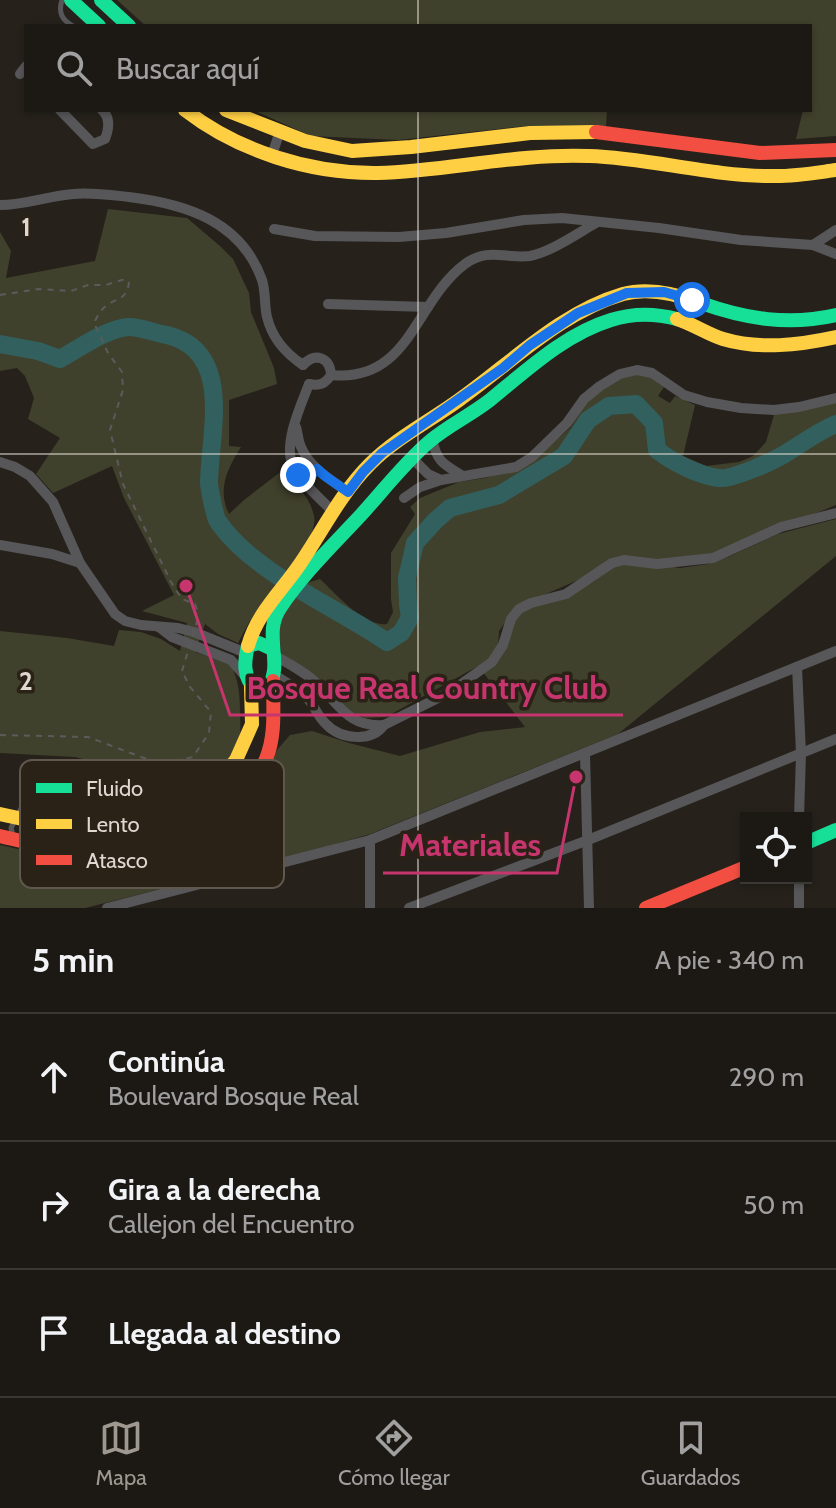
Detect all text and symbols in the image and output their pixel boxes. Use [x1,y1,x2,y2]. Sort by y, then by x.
search box [24,24,812,112]
icon: search [52,46,96,90]
text: Buscar aquí [116,50,259,87]
text: 1 [21,211,31,243]
route start [674,282,710,318]
route end [280,457,316,493]
callout: Bosque Real Country Club [230,659,623,715]
text: 2 [19,665,33,697]
text: Bosque Real Country Club [246,668,608,707]
legend [20,760,284,888]
text: Fluido [86,775,143,802]
text: Lento [86,811,140,838]
map controls [740,812,812,884]
button: locate [740,812,812,884]
callout: Materiales [383,817,557,873]
text: Materiales [399,825,541,864]
text: Atasco [86,847,148,874]
text: 5 min [32,939,114,981]
text: A pie · 340 m [655,944,804,976]
text: Continúa [108,1043,225,1080]
icon: ahead [32,1055,76,1099]
text: 290 m [729,1061,804,1093]
text: Boulevard Bosque Real [108,1080,359,1112]
text: Gira a la derecha [108,1171,320,1208]
icon: right [32,1183,76,1227]
text: 50 m [743,1189,804,1221]
text: Callejon del Encuentro [108,1208,355,1240]
icon: arrive [32,1311,76,1355]
text: Llegada al destino [108,1315,341,1352]
tab: Mapa [96,1416,147,1491]
tab: Cómo llegar [338,1416,450,1491]
tab: Guardados [641,1416,740,1491]

